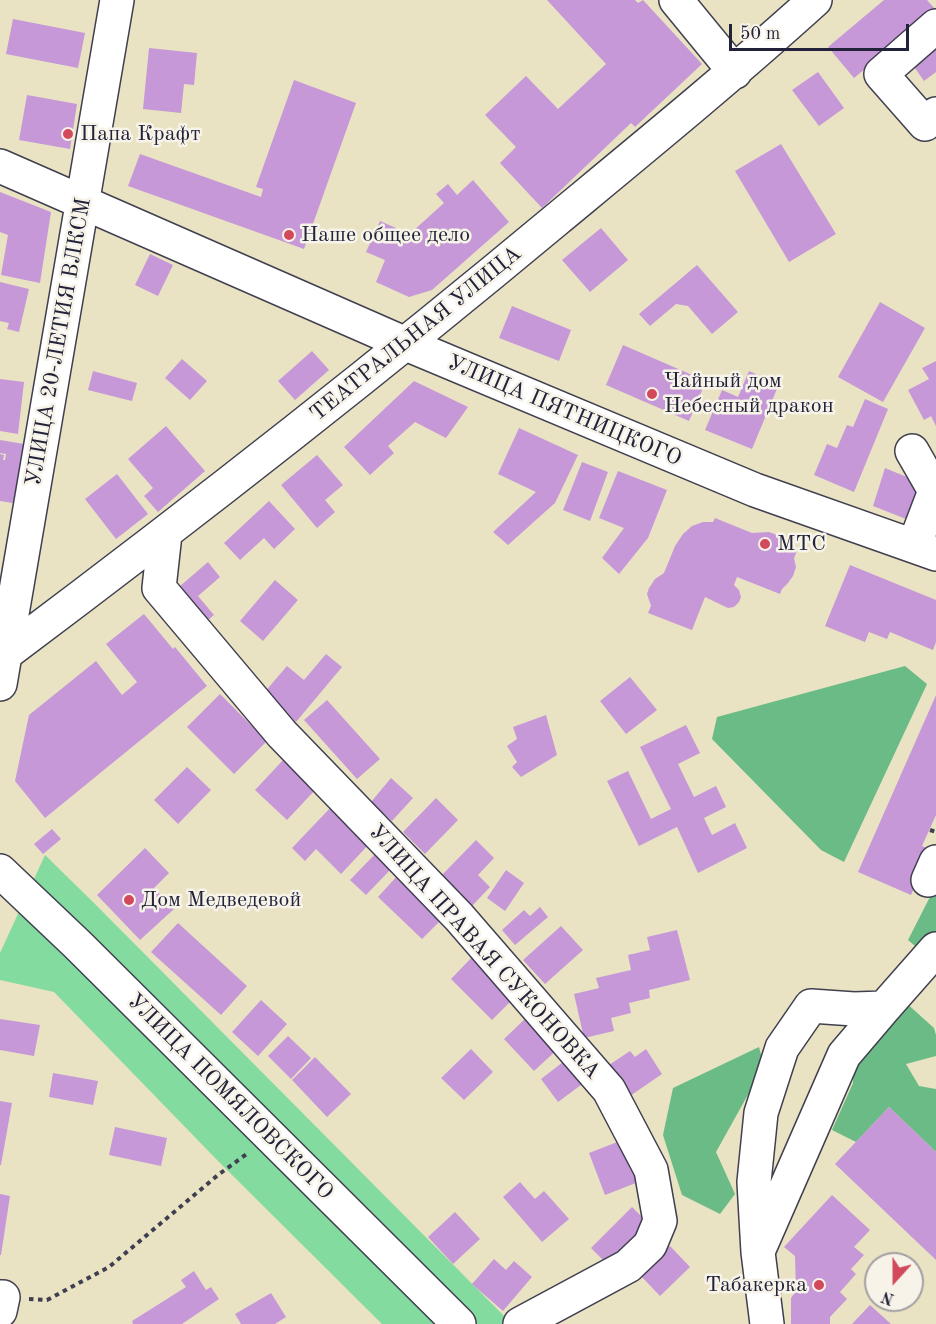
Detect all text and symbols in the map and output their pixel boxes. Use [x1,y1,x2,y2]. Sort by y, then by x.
scale bar [732,12,912,50]
text: 50 m [740,25,780,43]
place label: Папа Крафт [80,121,201,147]
marker: Папа Крафт [61,127,75,141]
street label: УЛИЦА 20-ЛЕТИЯ ВЛКСМ [21,196,97,488]
place label: Наше общее дело [301,222,470,248]
marker: Наше общее дело [282,228,296,242]
street label: ТЕАТРАЛЬНАЯ УЛИЦА [305,241,527,427]
street label: УЛИЦА ПЯТНИЦКОГО [443,350,685,472]
place label: Чайный дом Небесный дракон [664,368,834,420]
marker: Чайный дом Небесный дракон [645,387,659,401]
place label: МТС [777,531,826,557]
marker: МТС [758,537,772,551]
street label: УЛИЦА ПРАВАЯ СУКОНОВКА [362,819,606,1085]
place label: Дом Медведевой [141,887,301,913]
marker: Дом Медведевой [122,893,136,907]
street label: УЛИЦА ПОМЯЛОВСКОГО [121,988,339,1206]
north arrow [864,1252,924,1312]
place label: Табакерка [705,1272,807,1298]
marker: Табакерка [812,1278,826,1292]
text: N [880,1287,897,1307]

